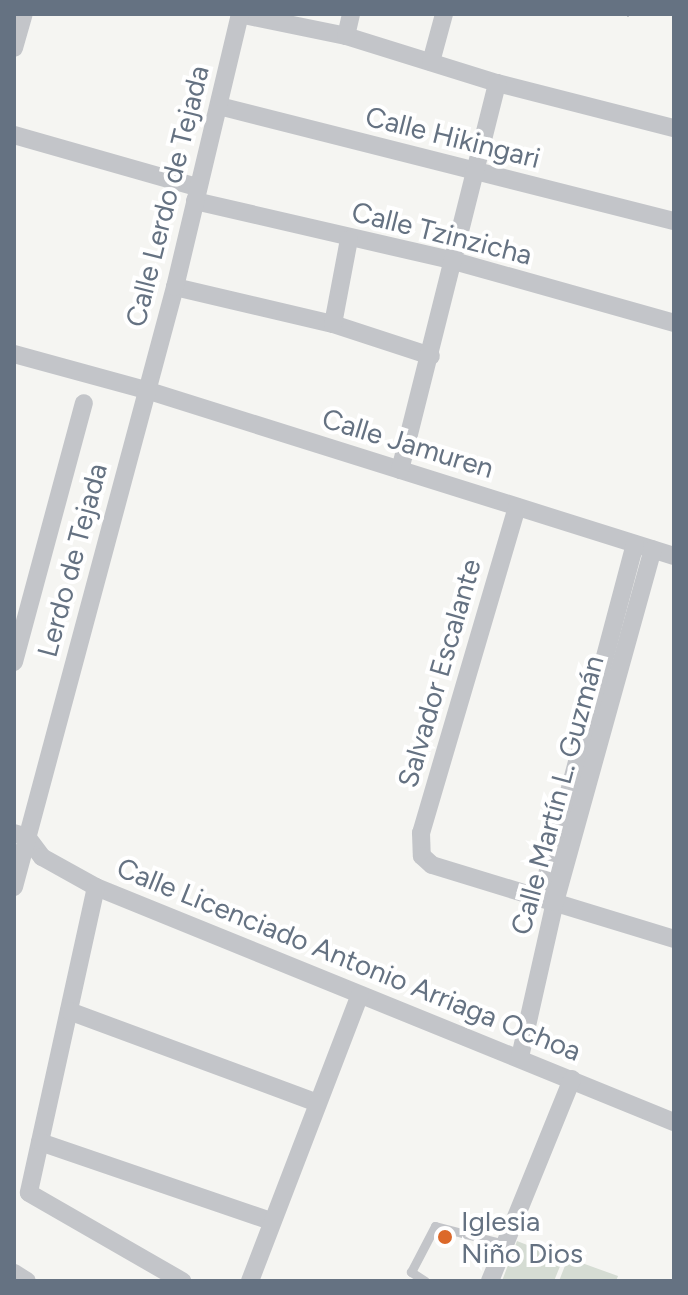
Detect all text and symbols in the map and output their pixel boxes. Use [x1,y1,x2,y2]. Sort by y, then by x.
street label: Calle Lerdo de Tejada [118,62,216,330]
street label: Calle Hikingari [362,99,544,175]
street label: Calle Tzinzicha [348,194,536,272]
street label: Calle Jamuren [318,401,498,485]
street label: Lerdo de Tejada [30,460,114,660]
street label: Salvador Escalante [390,555,488,791]
street label: Calle Martín L. Guzmán [504,652,610,938]
street label: Calle Licenciado Antonio Arriaga Ochoa [112,850,586,1068]
place label: Iglesia Niño Dios [461,1204,583,1270]
marker: Iglesia Niño Dios [436,1228,454,1246]

